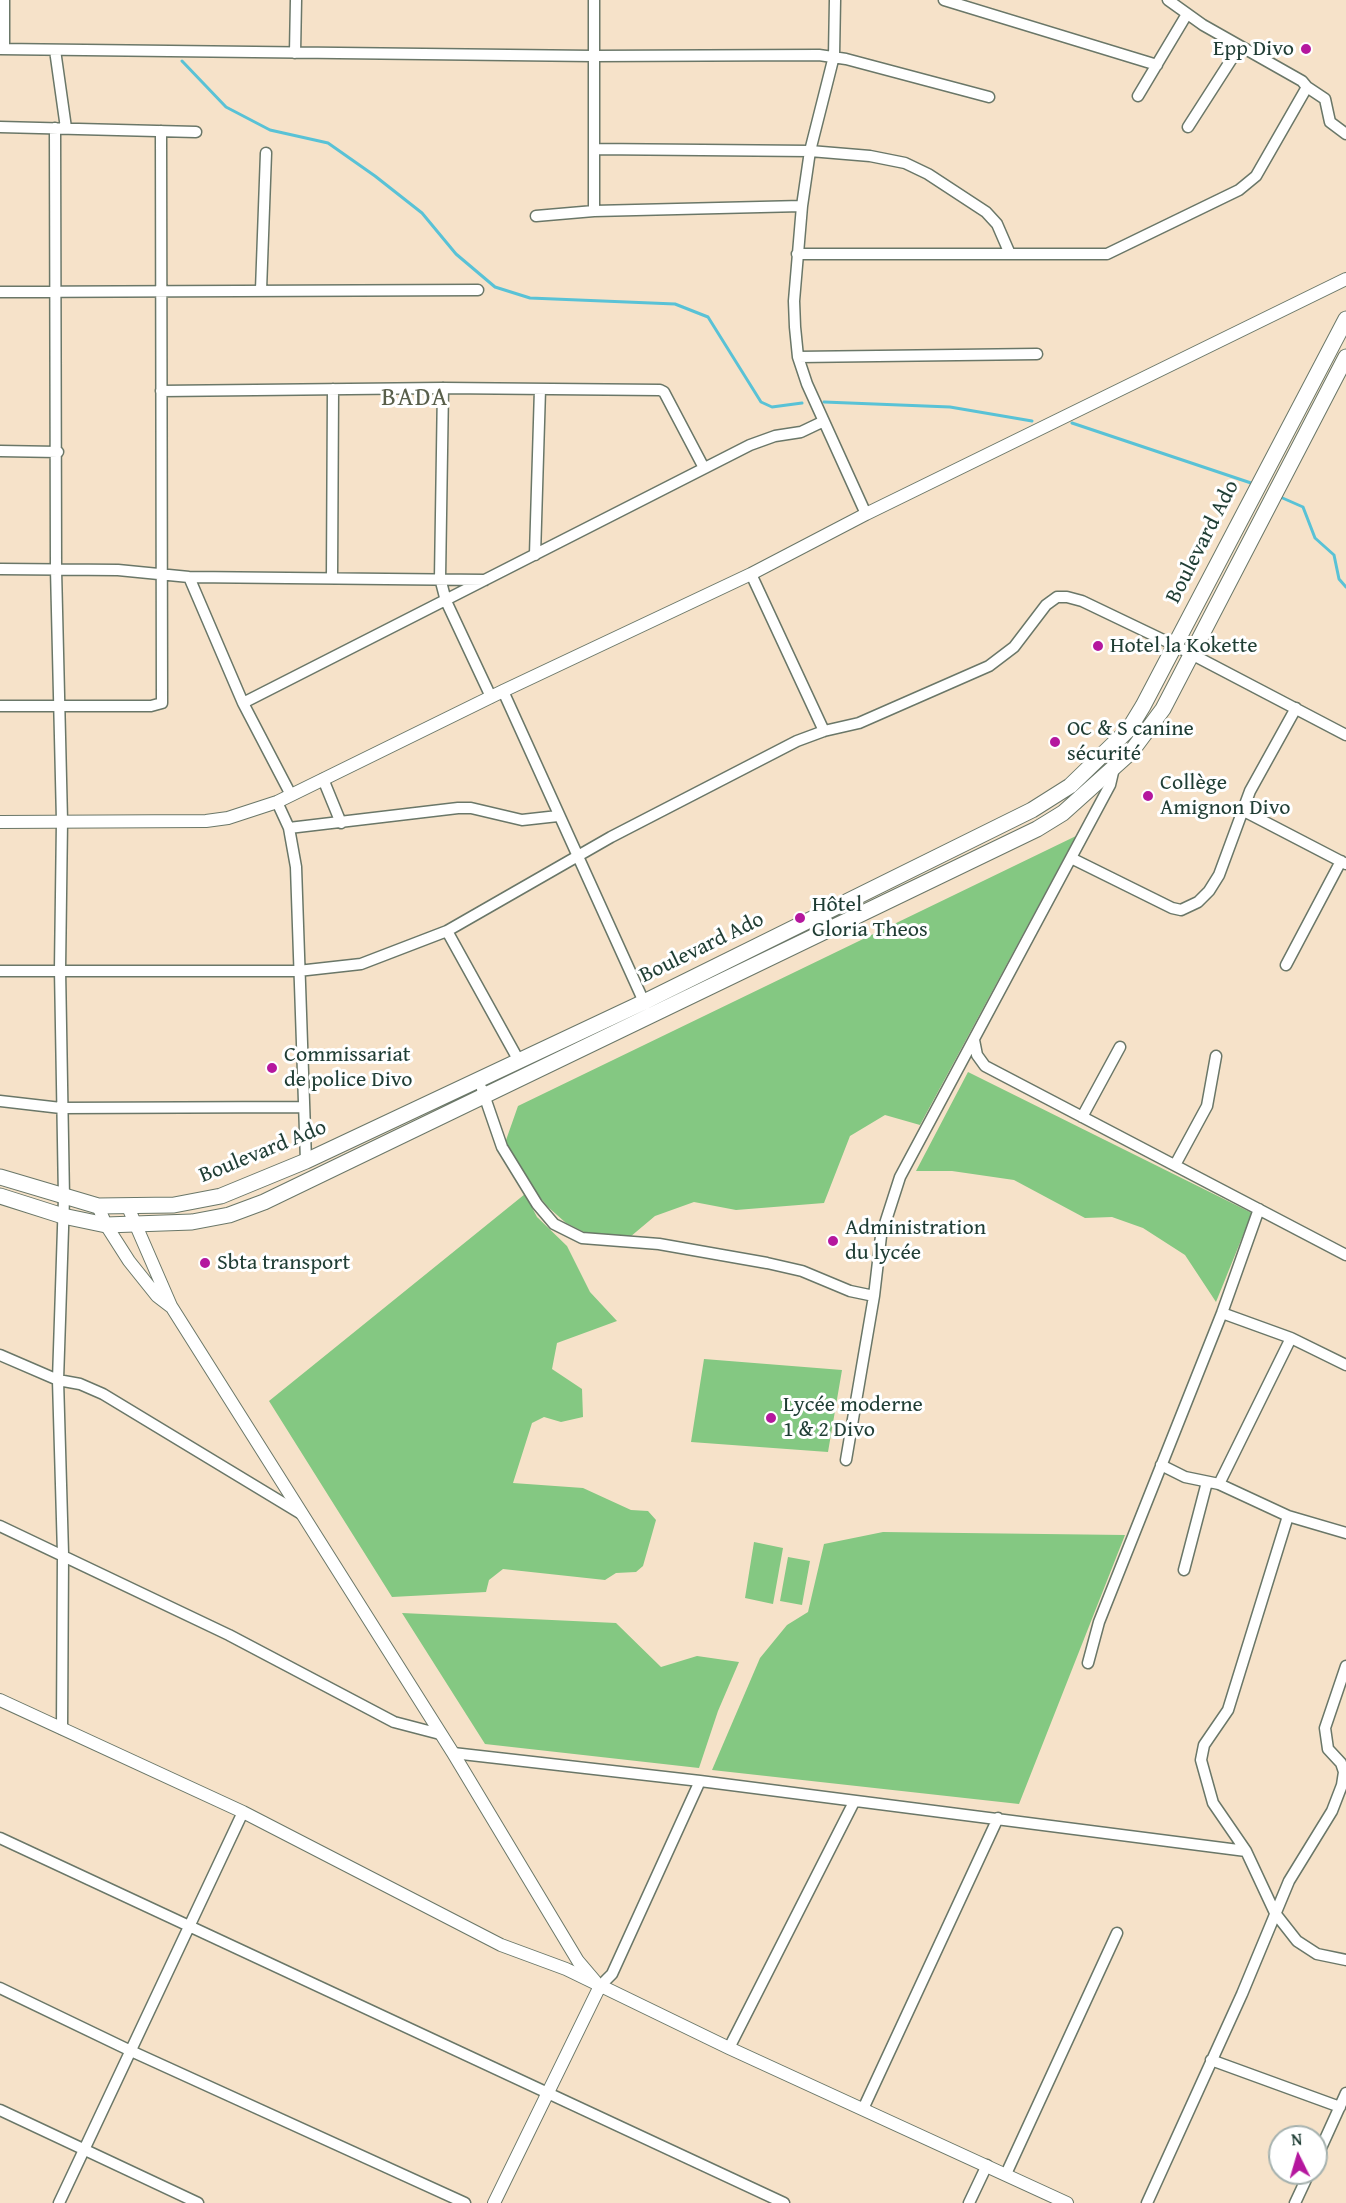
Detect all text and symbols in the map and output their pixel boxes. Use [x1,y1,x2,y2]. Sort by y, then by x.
place label: Epp Divo [1213,36,1294,62]
marker: Epp Divo [1299,42,1313,56]
district label: BADA [381,382,449,414]
street label: Boulevard Ado [1161,476,1245,608]
place label: Hotel la Kokette [1110,633,1258,659]
marker: Hotel la Kokette [1091,639,1105,653]
place label: OC & S canine sécurité [1067,716,1194,768]
marker: OC & S canine sécurité [1048,735,1062,749]
place label: Collège Amignon Divo [1160,770,1290,822]
marker: Collège Amignon Divo [1141,789,1155,803]
place label: Hôtel Gloria Theos [812,892,928,944]
street label: Boulevard Ado [636,907,768,989]
marker: Hôtel Gloria Theos [793,911,807,925]
place label: Commissariat de police Divo [284,1042,413,1094]
marker: Commissariat de police Divo [265,1061,279,1075]
street label: Boulevard Ado [196,1115,330,1189]
place label: Administration du lycée [845,1215,986,1266]
marker: Administration du lycée [826,1234,840,1248]
place label: Sbta transport [217,1250,350,1276]
marker: Sbta transport [198,1256,212,1270]
place label: Lycée moderne 1 & 2 Divo [783,1392,923,1444]
marker: Lycée moderne 1 & 2 Divo [764,1411,778,1425]
north arrow [1268,2125,1328,2185]
text: N [1290,2127,1303,2151]

